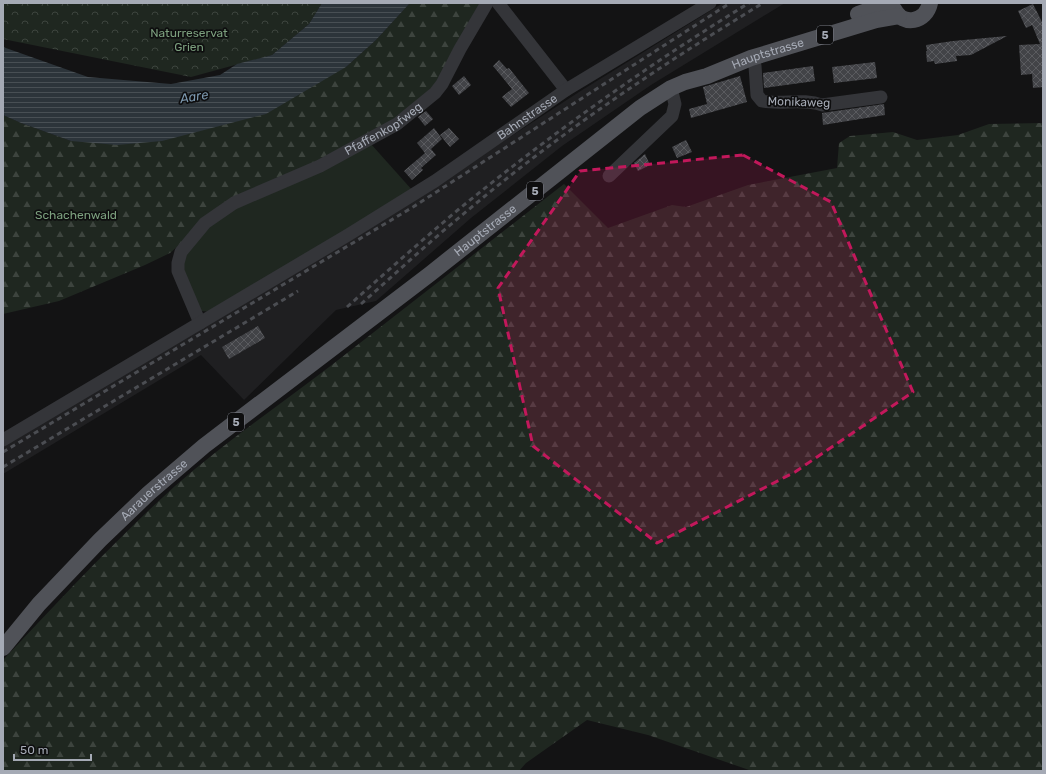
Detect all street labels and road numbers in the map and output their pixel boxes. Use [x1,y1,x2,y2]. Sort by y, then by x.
road number: 5 [817,26,833,44]
street label: Hauptstrasse [730,35,806,72]
street label: Bahnstrasse [494,91,560,143]
street label: Monikaweg [767,94,831,110]
street label: Pfaffenkopfweg [342,99,425,158]
road number: 5 [527,182,543,200]
street label: Hauptstrasse [451,201,519,259]
road number: 5 [228,413,244,431]
street label: Aarauerstrasse [118,456,191,524]

